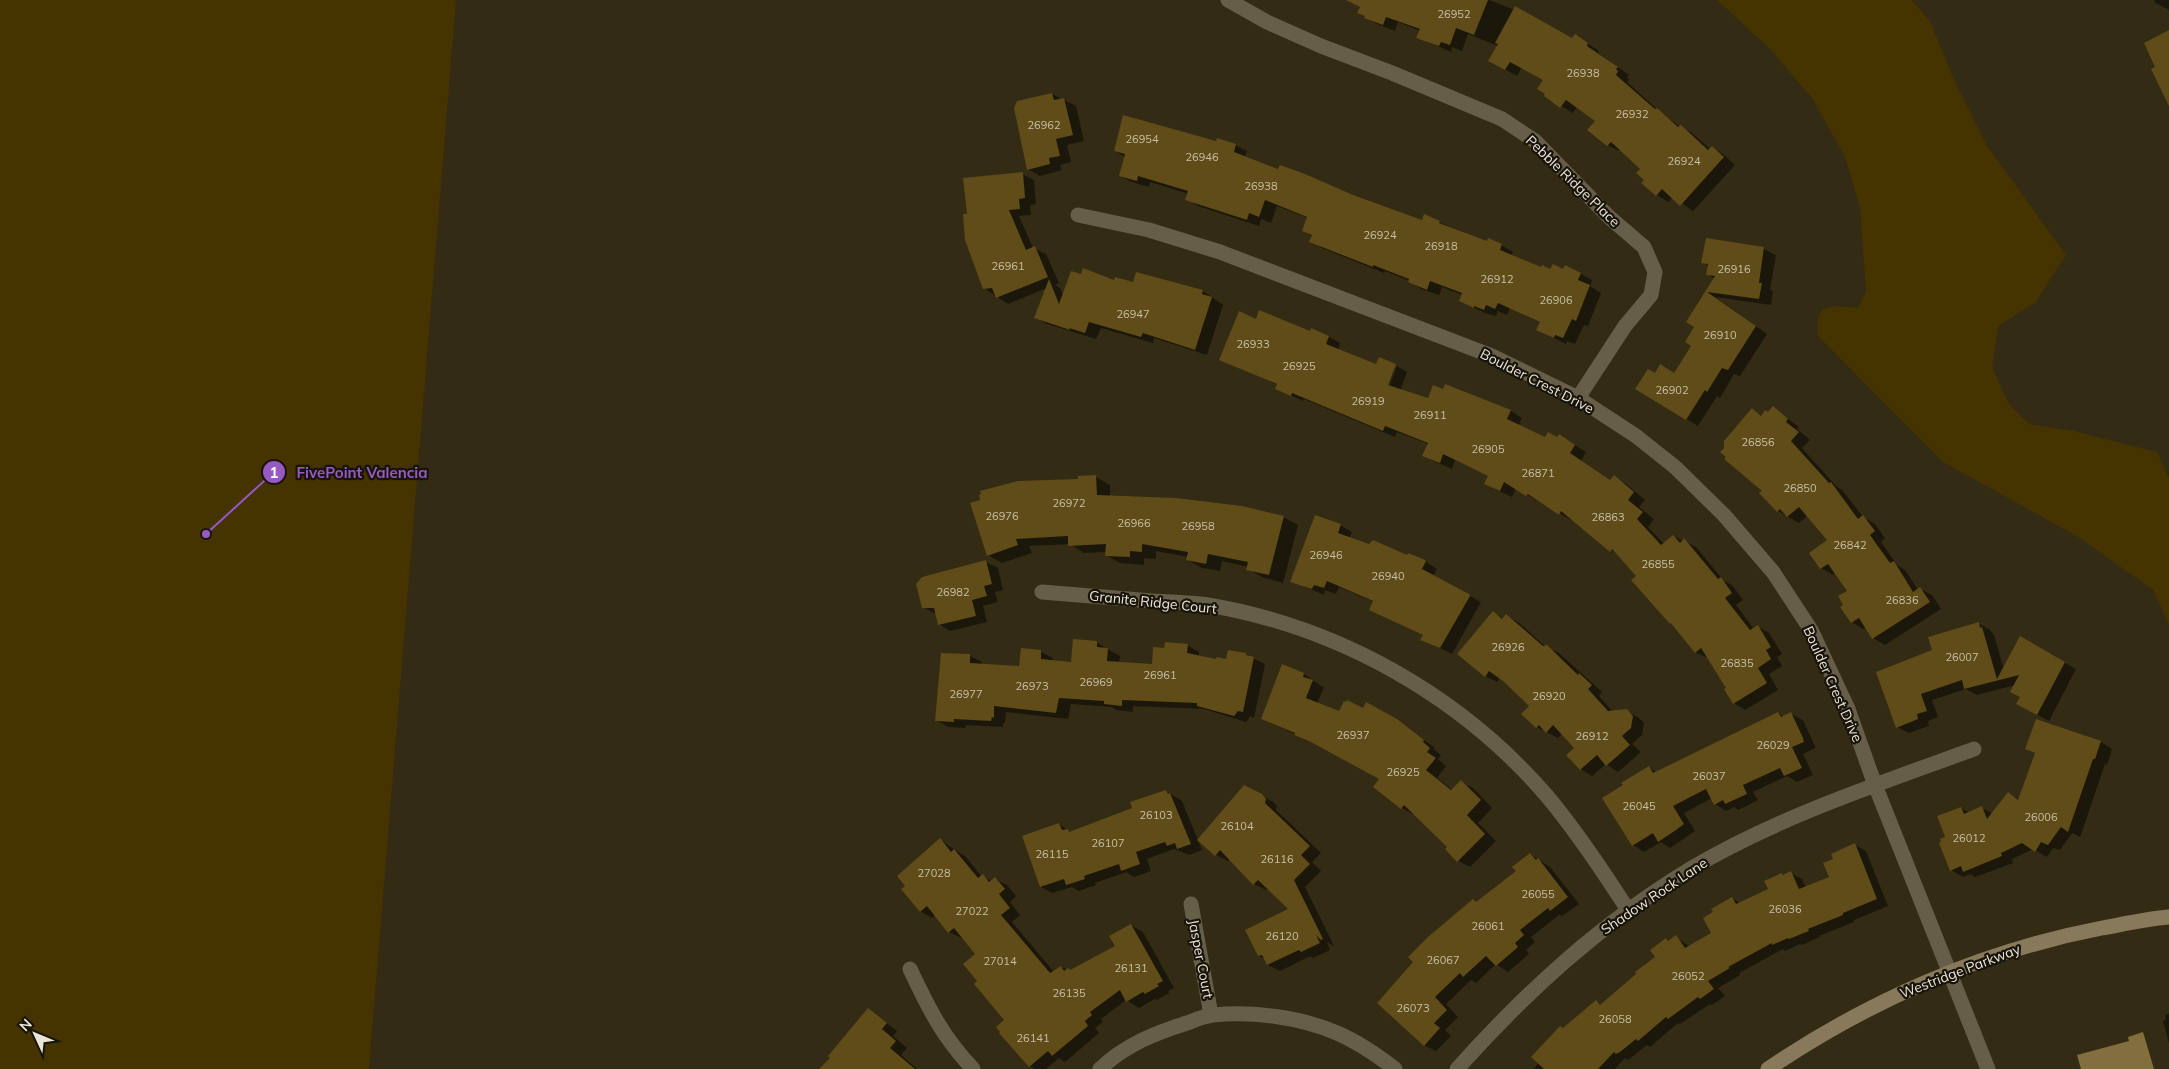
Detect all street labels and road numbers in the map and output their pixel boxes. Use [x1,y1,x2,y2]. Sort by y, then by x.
street label: Pebble Ridge Place [1522,131,1624,231]
street label: Boulder Crest Drive [1477,345,1597,417]
street label: Granite Ridge Court [1088,586,1218,618]
street label: Boulder Crest Drive [1799,623,1867,745]
street label: Shadow Rock Lane [1597,854,1711,938]
street label: Jasper Court [1185,918,1218,1000]
street label: Westridge Parkway [1897,940,2023,1002]

